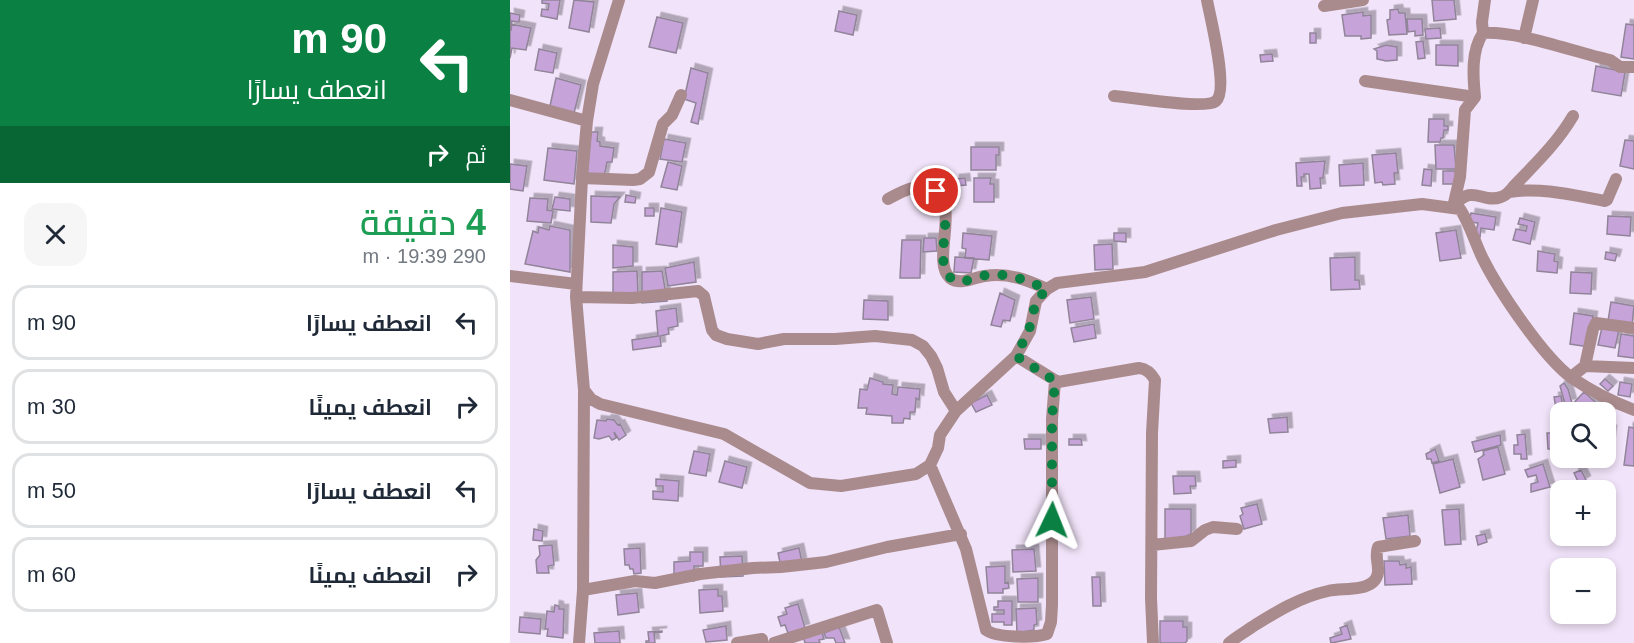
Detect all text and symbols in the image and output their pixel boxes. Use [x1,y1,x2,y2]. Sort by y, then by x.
text: 90 m [291,15,387,62]
icon: left [408,24,486,102]
text: انعطف يسارًا [246,75,387,105]
icon: right [421,138,454,171]
text: ثم [466,143,486,168]
pin [910,165,961,216]
icon: arrive [919,174,952,207]
text: 4 دقيقة [360,202,486,243]
button: close [24,203,87,266]
text: 290 m · 19:39 [363,245,486,267]
icon: left [450,306,483,339]
text: 90 m [27,310,76,335]
text: انعطف يسارًا [306,311,432,336]
icon: right [450,390,483,423]
text: 30 m [27,394,76,419]
text: انعطف يمينًا [309,395,432,420]
map controls [1550,402,1616,624]
button: search [1550,402,1616,468]
icon: left [450,474,483,507]
text: 50 m [27,478,76,503]
text: انعطف يسارًا [306,479,432,504]
button: + [1550,480,1616,546]
position arrow [1020,488,1084,552]
icon: right [450,558,483,591]
button: − [1550,558,1616,624]
text: 60 m [27,562,76,587]
text: انعطف يمينًا [309,563,432,588]

